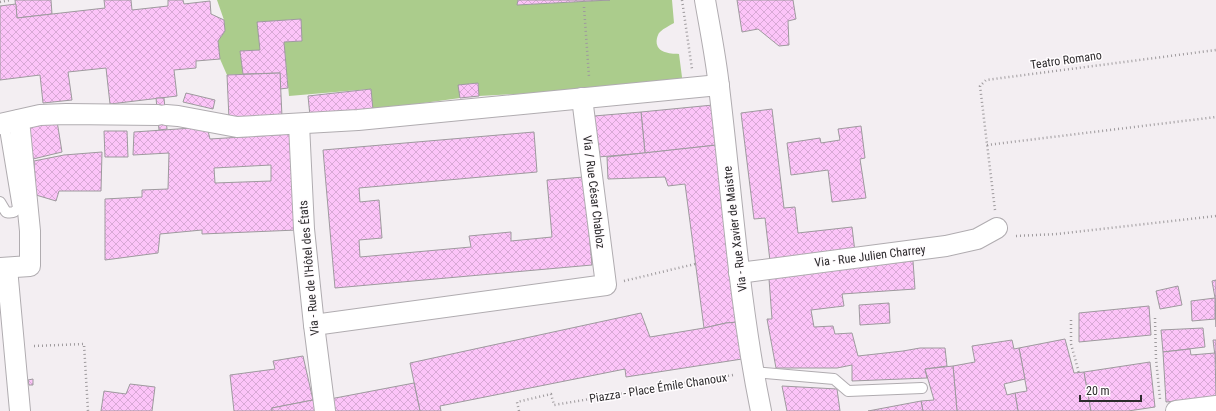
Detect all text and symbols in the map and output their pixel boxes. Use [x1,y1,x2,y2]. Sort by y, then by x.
street label: Teatro Romano [1029,48,1103,72]
street label: Via / Rue César Chabloz [580,135,608,249]
street label: Via - Rue Xavier de Maistre [720,165,750,293]
street label: Via - Rue de l'Hôtel des États [295,200,322,336]
street label: Via - Rue Julien Charrey [814,242,926,270]
street label: Piazza - Place Émile Chanoux [588,369,728,406]
scale bar [1080,377,1141,403]
text: 20 m [1086,384,1110,398]

